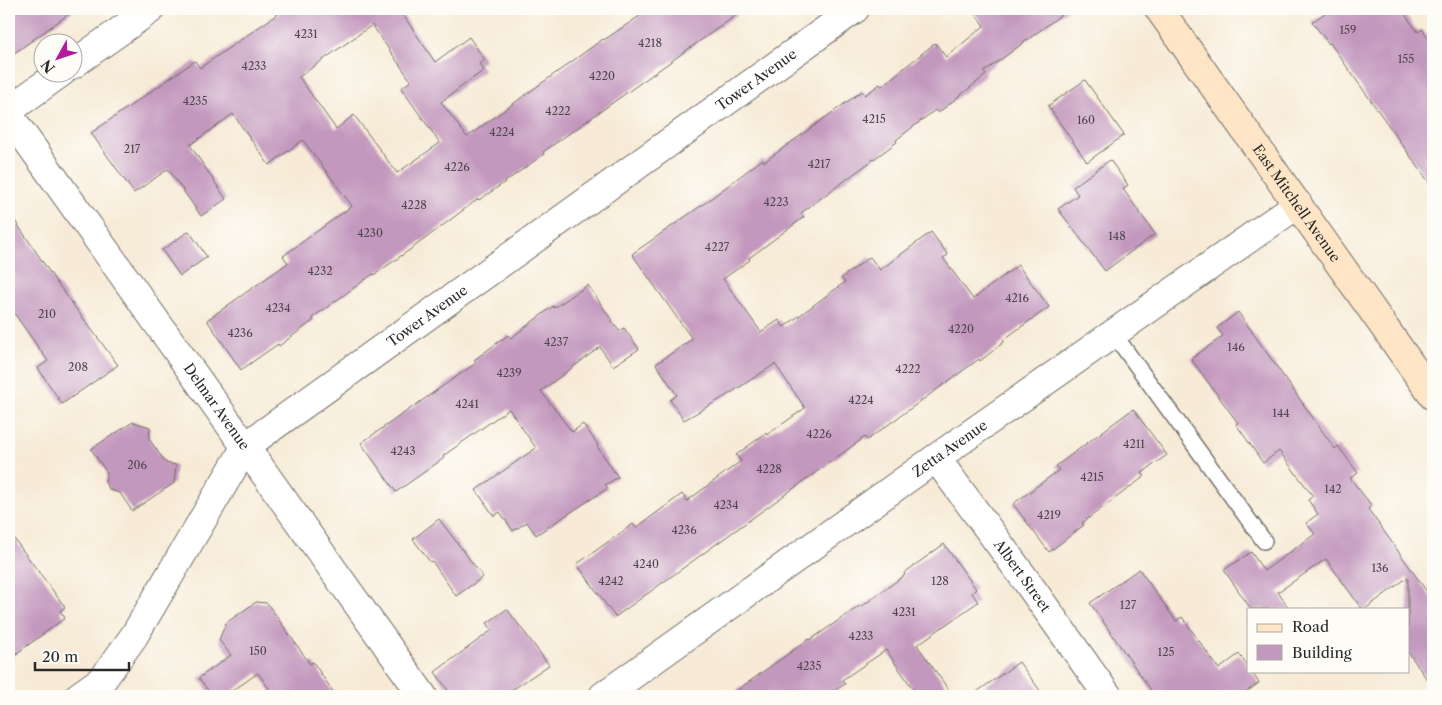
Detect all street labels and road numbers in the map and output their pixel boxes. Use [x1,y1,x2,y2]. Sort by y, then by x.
street label: Tower Avenue [712,45,800,115]
street label: East Mitchell Avenue [1249,141,1345,266]
street label: Tower Avenue [383,281,471,351]
street label: Delmar Avenue [180,360,254,454]
street label: Zetta Avenue [909,416,991,481]
street label: Albert Street [989,535,1055,616]

